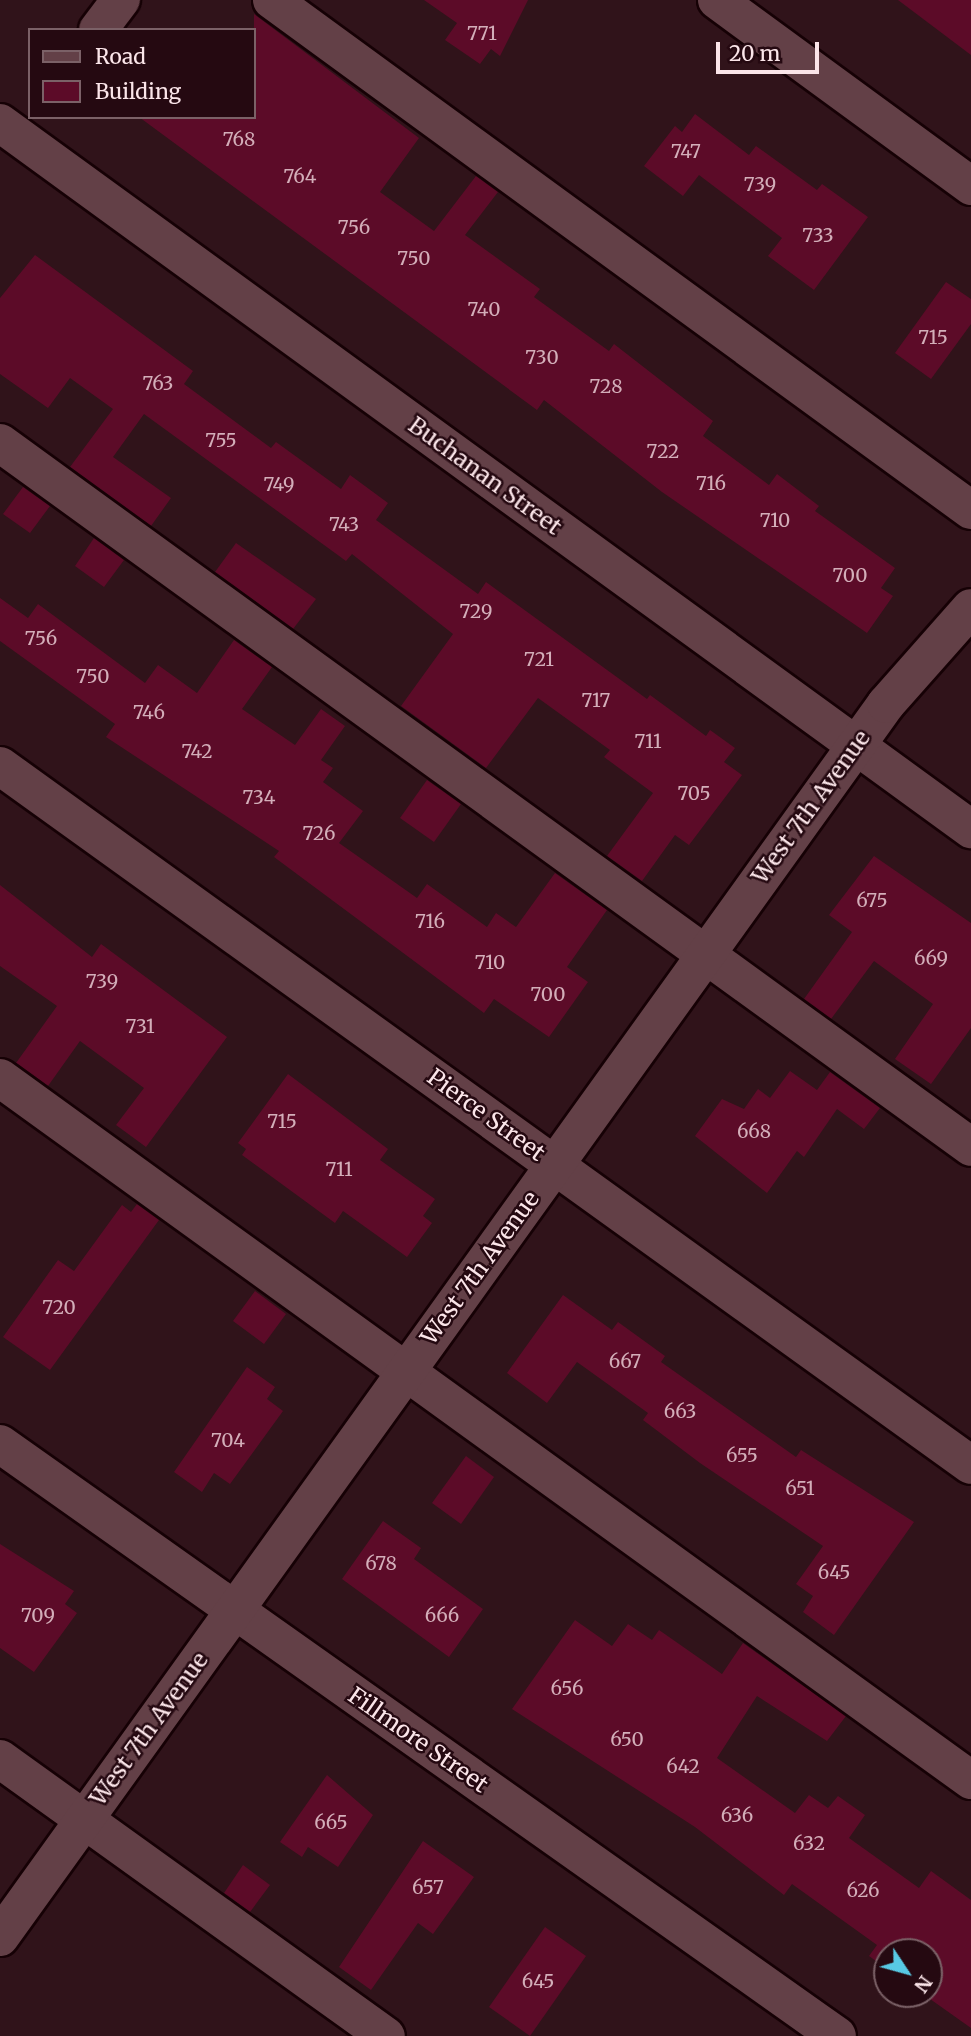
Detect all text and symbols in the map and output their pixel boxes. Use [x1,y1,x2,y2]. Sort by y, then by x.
house number: 771 [467,23,497,45]
legend [28,28,256,119]
scale bar [719,28,822,72]
text: 20 m [729,40,780,67]
text: Road [95,43,146,70]
text: Building [95,78,181,105]
house number: 768 [223,129,255,151]
house number: 747 [671,141,701,163]
house number: 764 [284,166,316,188]
house number: 739 [744,174,776,196]
house number: 756 [338,217,370,239]
house number: 733 [802,225,834,247]
house number: 750 [397,248,431,270]
house number: 740 [468,299,500,321]
house number: 715 [918,327,948,349]
house number: 730 [525,347,559,369]
house number: 763 [143,373,173,395]
house number: 728 [590,376,622,398]
street label: Buchanan Street [403,411,567,541]
house number: 755 [205,430,237,452]
house number: 722 [647,441,679,463]
house number: 716 [696,473,726,495]
house number: 749 [263,474,295,496]
house number: 710 [760,510,790,532]
house number: 743 [329,514,359,536]
house number: 700 [833,565,867,587]
house number: 729 [460,601,492,623]
house number: 756 [25,628,57,650]
house number: 721 [524,649,554,671]
house number: 750 [76,666,110,688]
house number: 717 [582,690,610,712]
house number: 746 [133,702,165,724]
street label: West 7th Avenue [746,725,876,889]
house number: 711 [634,731,662,753]
house number: 742 [181,741,213,763]
house number: 705 [677,783,711,805]
house number: 734 [243,787,275,809]
house number: 726 [303,823,335,845]
house number: 675 [856,890,888,912]
house number: 716 [415,911,445,933]
house number: 669 [914,948,948,970]
house number: 710 [475,952,505,974]
house number: 739 [86,971,118,993]
house number: 700 [531,984,565,1006]
house number: 731 [125,1016,155,1038]
street label: Pierce Street [422,1063,550,1167]
house number: 715 [267,1111,297,1133]
house number: 668 [737,1121,771,1143]
house number: 711 [325,1159,353,1181]
street label: West 7th Avenue [415,1186,545,1350]
house number: 720 [42,1297,76,1319]
house number: 667 [609,1351,641,1373]
house number: 663 [664,1401,696,1423]
house number: 704 [211,1430,245,1452]
house number: 655 [726,1445,758,1467]
house number: 651 [785,1478,815,1500]
house number: 678 [365,1553,397,1575]
house number: 645 [818,1562,850,1584]
house number: 709 [21,1605,55,1627]
house number: 666 [425,1605,459,1627]
street label: West 7th Avenue [84,1647,214,1811]
house number: 656 [551,1678,583,1700]
street label: Fillmore Street [343,1681,493,1799]
house number: 650 [610,1729,644,1751]
house number: 642 [666,1756,700,1778]
house number: 636 [721,1805,753,1827]
house number: 665 [314,1812,348,1834]
house number: 632 [793,1833,825,1855]
house number: 657 [412,1877,444,1899]
house number: 626 [846,1880,880,1902]
north arrow [873,1938,943,2008]
house number: 645 [522,1971,554,1993]
text: N [909,1971,937,1997]

